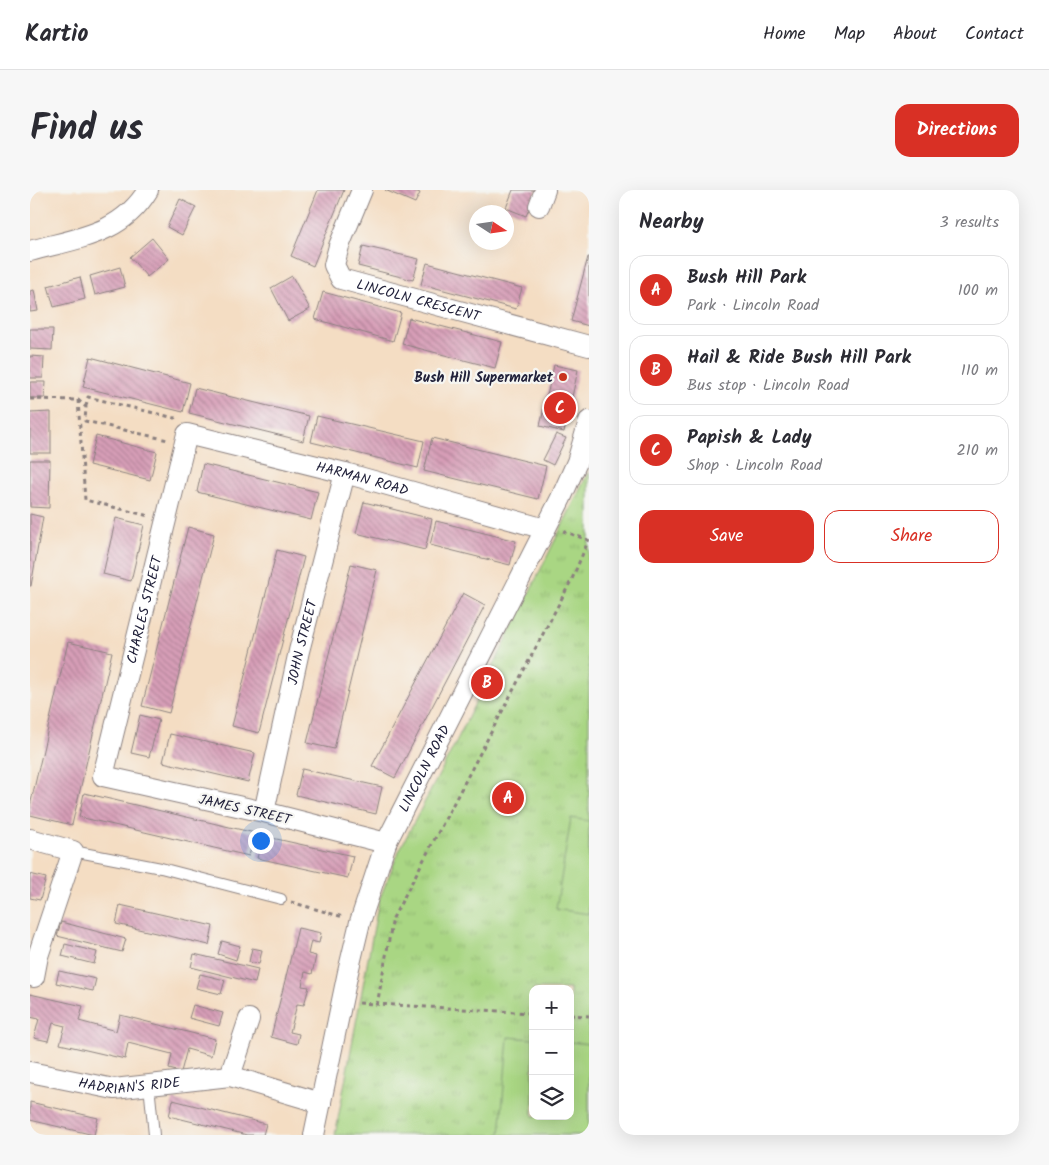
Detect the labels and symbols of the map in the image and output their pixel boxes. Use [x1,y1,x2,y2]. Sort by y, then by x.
north arrow [469,205,514,250]
street label: LINCOLN CRESCENT [354,274,484,328]
place label: Bush Hill Supermarket [414,367,554,389]
marker: Bush Hill Supermarket [557,371,569,383]
pin: C [544,389,576,427]
street label: HARMAN ROAD [314,456,411,502]
street label: CHARLES STREET [121,552,169,666]
street label: JOHN STREET [282,596,324,687]
pin: B [471,664,503,702]
street label: LINCOLN ROAD [393,721,456,816]
pin: A [492,779,524,817]
street label: JAMES STREET [196,789,295,832]
your location [248,828,274,854]
street label: HADRIAN'S RIDE [76,1072,182,1101]

